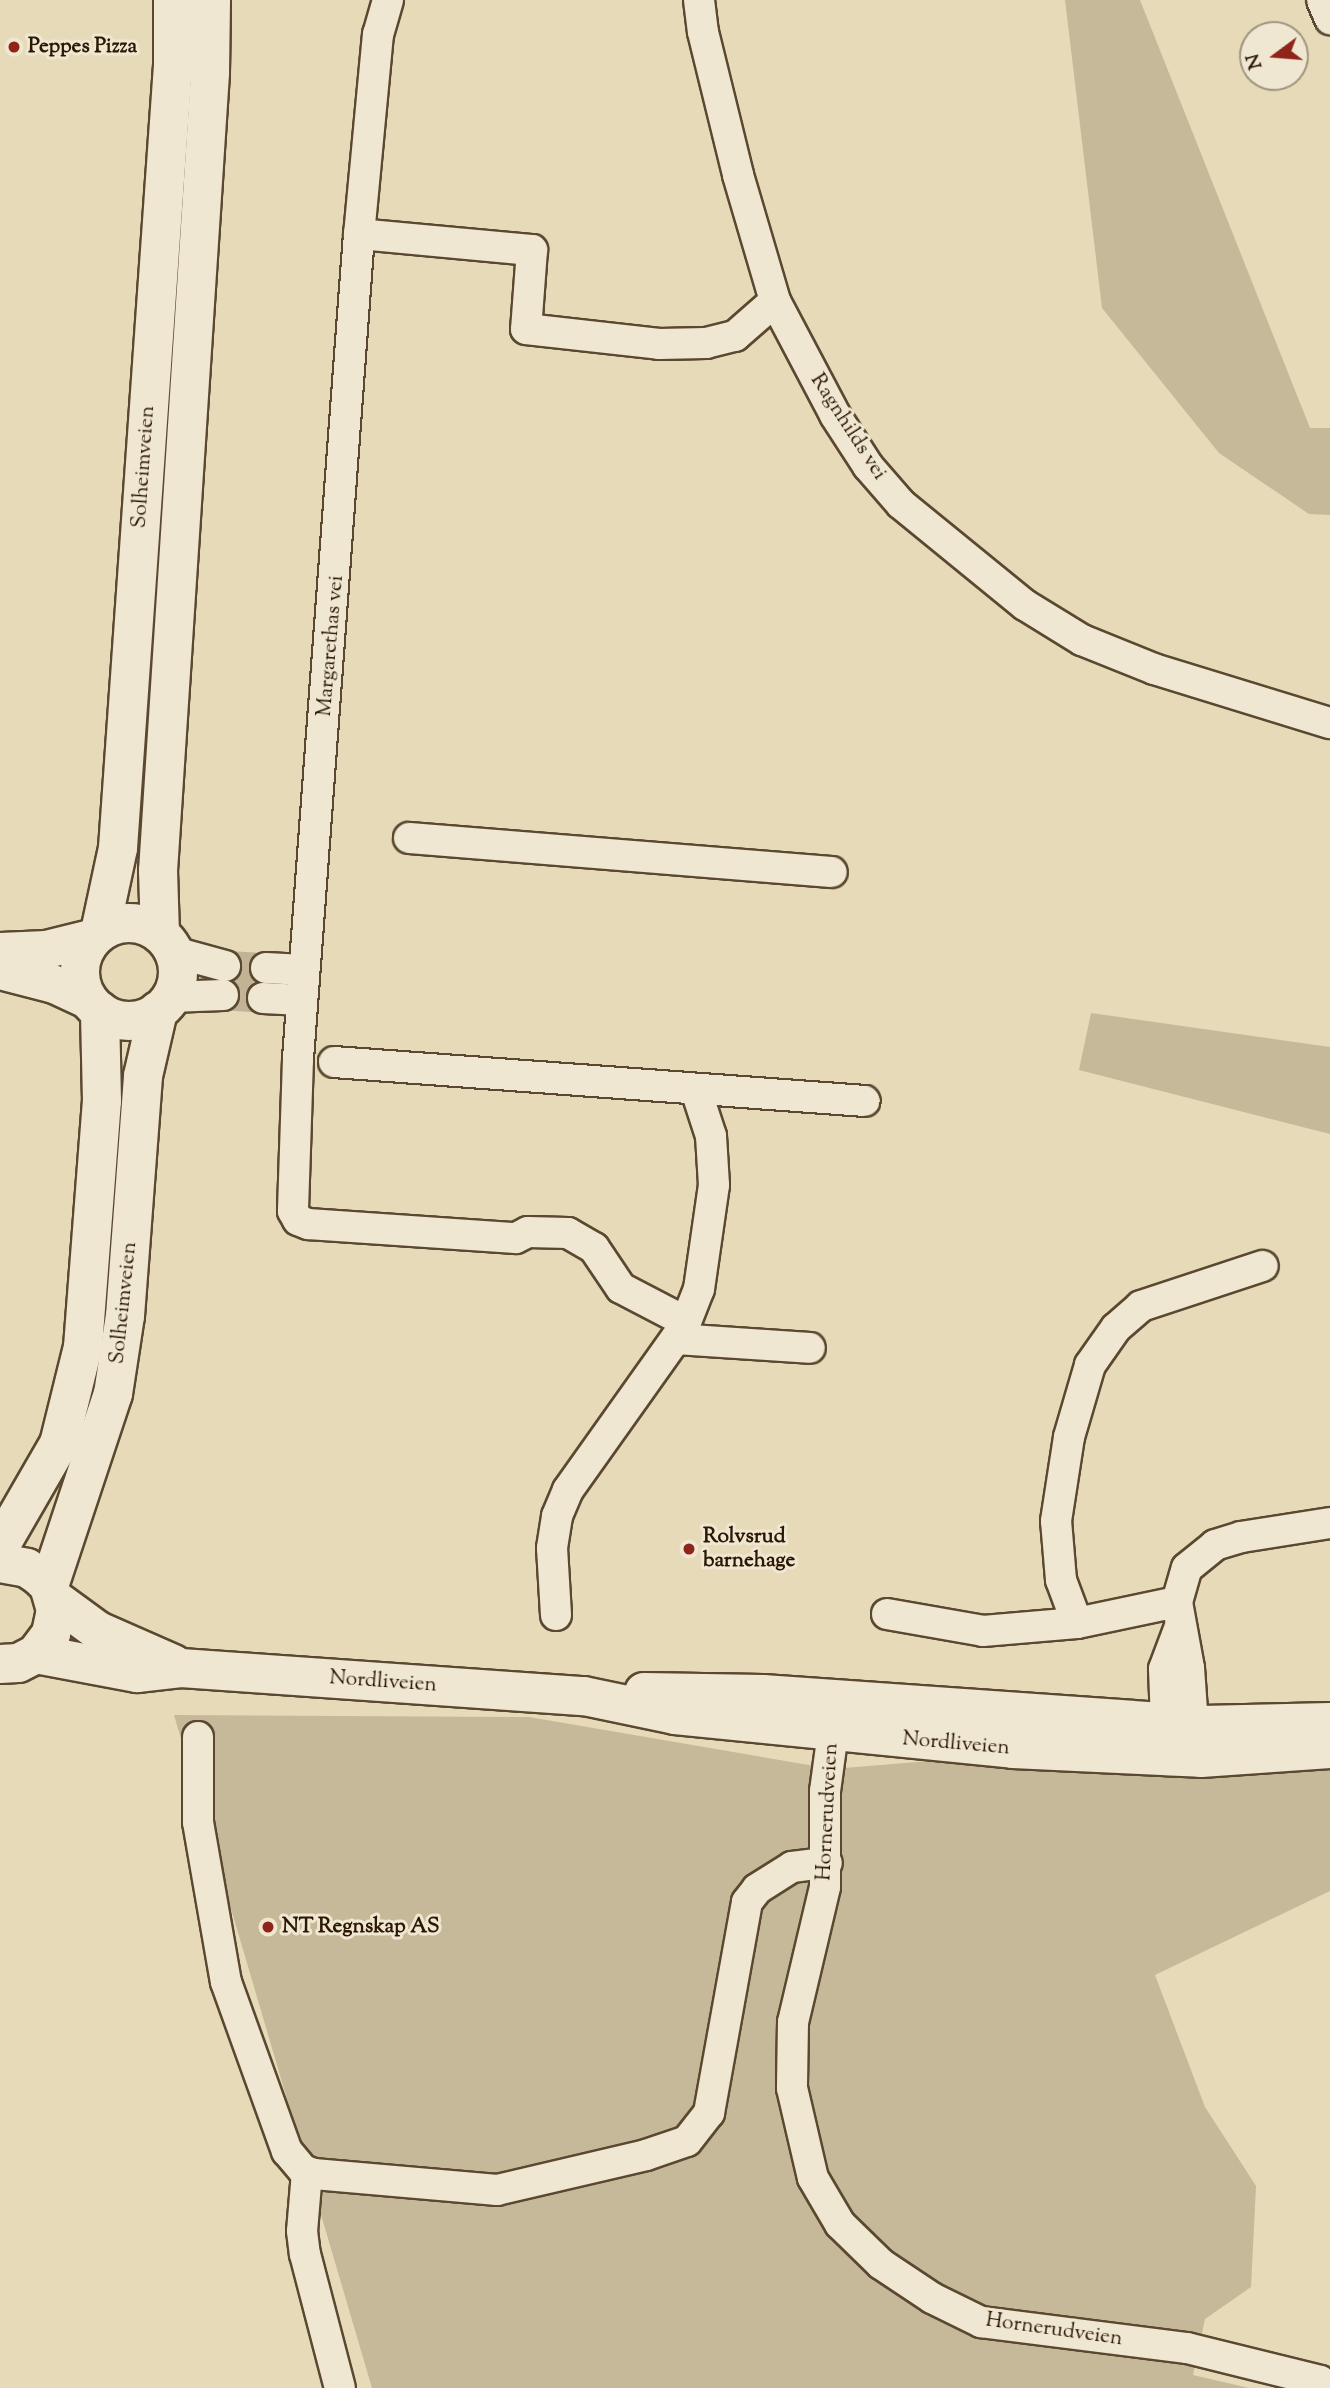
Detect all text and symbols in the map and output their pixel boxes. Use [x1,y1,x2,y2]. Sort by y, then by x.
north arrow [1239,21,1309,91]
place label: Peppes Pizza [28,34,137,60]
marker: Peppes Pizza [6,39,22,55]
text: N [1240,50,1270,72]
street label: Ragnhilds vei [804,369,892,485]
street label: Solheimveien [127,405,161,529]
street label: Margarethas vei [312,574,350,718]
street label: Solheimveien [105,1241,143,1365]
place label: Rolvsrud barnehage [703,1524,795,1574]
marker: Rolvsrud barnehage [681,1541,697,1557]
street label: Nordliveien [328,1666,438,1698]
street label: Nordliveien [901,1727,1011,1761]
street label: Hornerudveien [812,1743,844,1881]
place label: NT Regnskap AS [282,1914,439,1940]
marker: NT Regnskap AS [260,1919,276,1935]
street label: Hornerudveien [984,2308,1124,2352]

